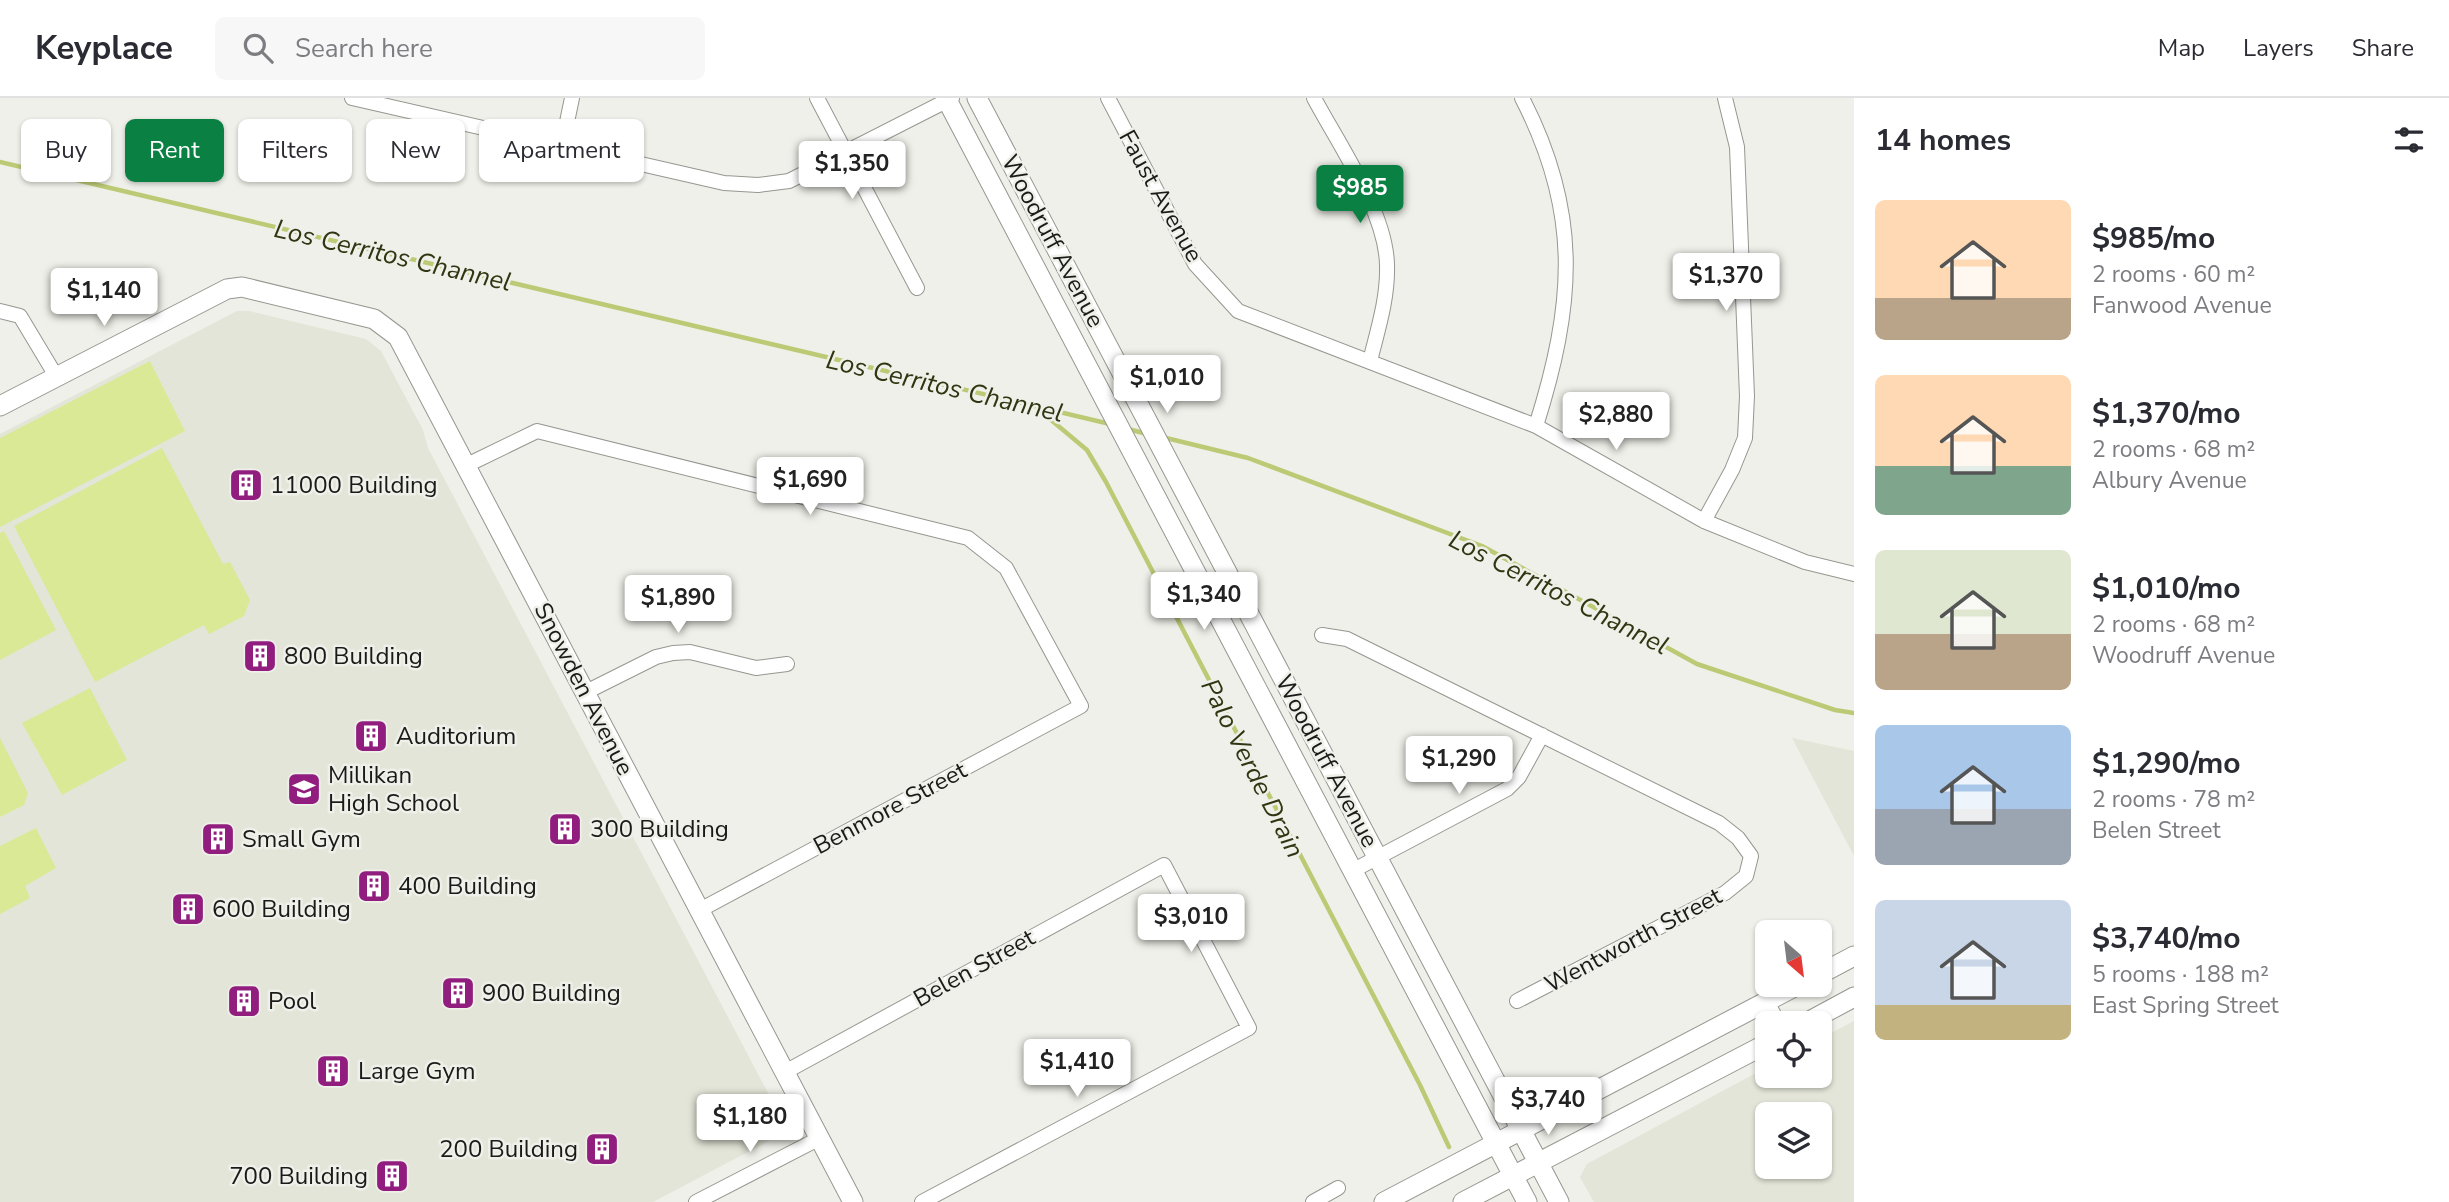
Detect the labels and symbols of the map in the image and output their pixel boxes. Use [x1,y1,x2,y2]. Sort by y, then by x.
street label: Faust Avenue [1111,124,1211,268]
pin: $1,350 [795,141,909,201]
street label: Woodruff Avenue [994,149,1112,333]
pin: $985 [1319,166,1401,225]
water label: Los Cerritos Channel [271,211,515,300]
pin: $1,370 [1669,254,1783,313]
pin: $1,140 [47,268,161,328]
water label: Los Cerritos Channel [823,342,1067,431]
pin: $1,010 [1110,356,1224,415]
pin: $2,880 [1559,392,1673,452]
pin: $1,690 [753,458,867,517]
building icon: 11000 Building [227,466,265,504]
place label: 11000 Building [270,469,438,501]
water label: Los Cerritos Channel [1443,522,1675,663]
pin: $1,340 [1147,573,1261,632]
pin: $1,890 [621,575,735,635]
street label: Snowden Avenue [527,597,641,781]
building icon: 800 Building [241,637,279,675]
place label: 800 Building [284,640,423,672]
street label: Woodruff Avenue [1268,669,1386,853]
water label: Palo Verde Drain [1192,673,1313,864]
building icon: Auditorium [352,717,390,755]
place label: Auditorium [396,720,516,752]
pin: $1,290 [1402,736,1516,796]
street label: Benmore Street [808,754,973,862]
place label: Millikan High School [328,759,459,819]
school or university icon: Millikan High School [285,770,323,808]
building icon: 300 Building [546,810,584,848]
place label: 300 Building [590,813,729,845]
building icon: Small Gym [199,820,237,858]
place label: Small Gym [242,823,361,855]
building icon: 400 Building [355,867,393,905]
place label: 400 Building [398,870,537,902]
street label: Wentworth Street [1539,880,1728,1000]
building icon: 600 Building [169,890,207,928]
place label: 600 Building [212,893,351,925]
pin: $3,010 [1134,894,1248,954]
north arrow [1755,920,1832,998]
street label: Belen Street [908,921,1041,1014]
building icon: 900 Building [439,974,477,1012]
place label: 900 Building [482,977,621,1009]
building icon: Pool [225,982,263,1020]
place label: Pool [268,985,316,1017]
pin: $1,410 [1020,1040,1134,1099]
building icon: Large Gym [314,1052,352,1090]
place label: Large Gym [358,1055,476,1087]
pin: $3,740 [1491,1077,1605,1137]
pin: $1,180 [693,1094,807,1154]
building icon: 200 Building [583,1130,621,1168]
place label: 200 Building [439,1133,578,1165]
building icon: 700 Building [373,1157,411,1195]
place label: 700 Building [229,1160,368,1192]

